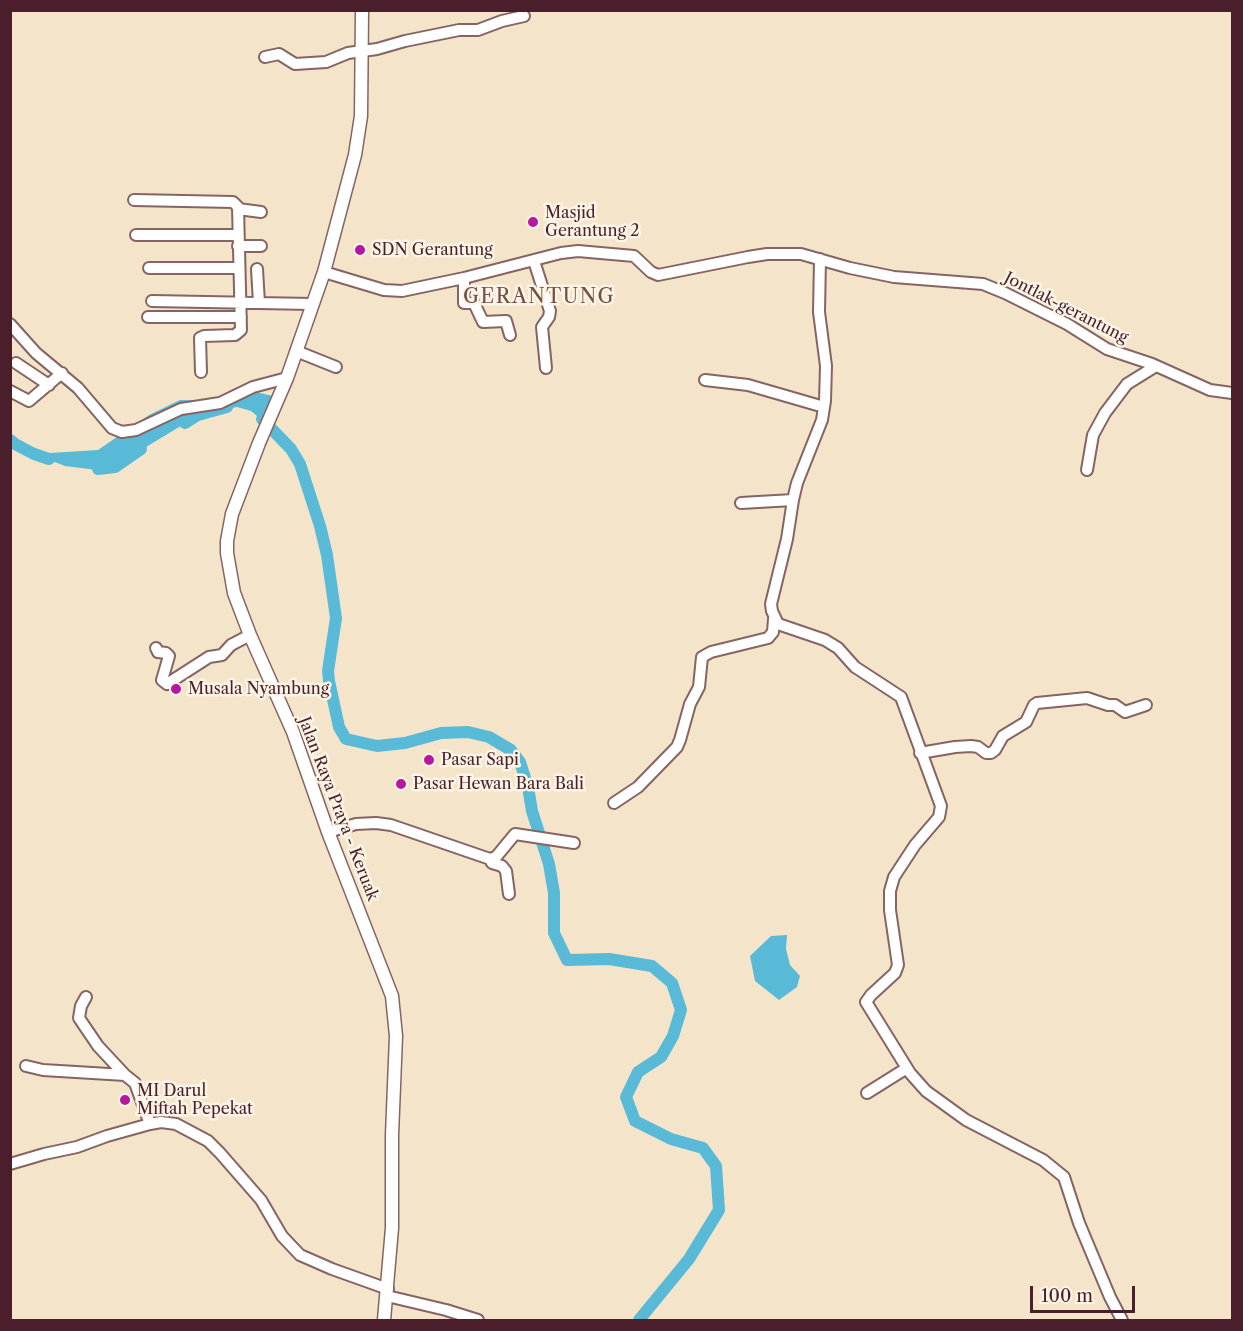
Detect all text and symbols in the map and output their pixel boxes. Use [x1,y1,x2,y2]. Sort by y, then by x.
place label: Masjid Gerantung 2 [545,203,639,241]
marker: Masjid Gerantung 2 [526,215,540,229]
place label: SDN Gerantung [372,240,493,260]
marker: SDN Gerantung [353,243,367,257]
street label: Jontlak-gerantung [1001,268,1131,348]
district label: GERANTUNG [463,285,615,309]
place label: Musala Nyambung [188,679,329,699]
marker: Musala Nyambung [169,682,183,696]
street label: Jalan Raya Praya - Keruak [294,714,382,904]
place label: Pasar Sapi [441,750,519,770]
marker: Pasar Sapi [422,753,436,767]
place label: Pasar Hewan Bara Bali [413,774,584,794]
marker: Pasar Hewan Bara Bali [394,777,408,791]
place label: MI Darul Miftah Pepekat [137,1081,253,1119]
marker: MI Darul Miftah Pepekat [118,1093,132,1107]
scale bar [1033,1274,1138,1312]
text: 100 m [1041,1285,1093,1307]

